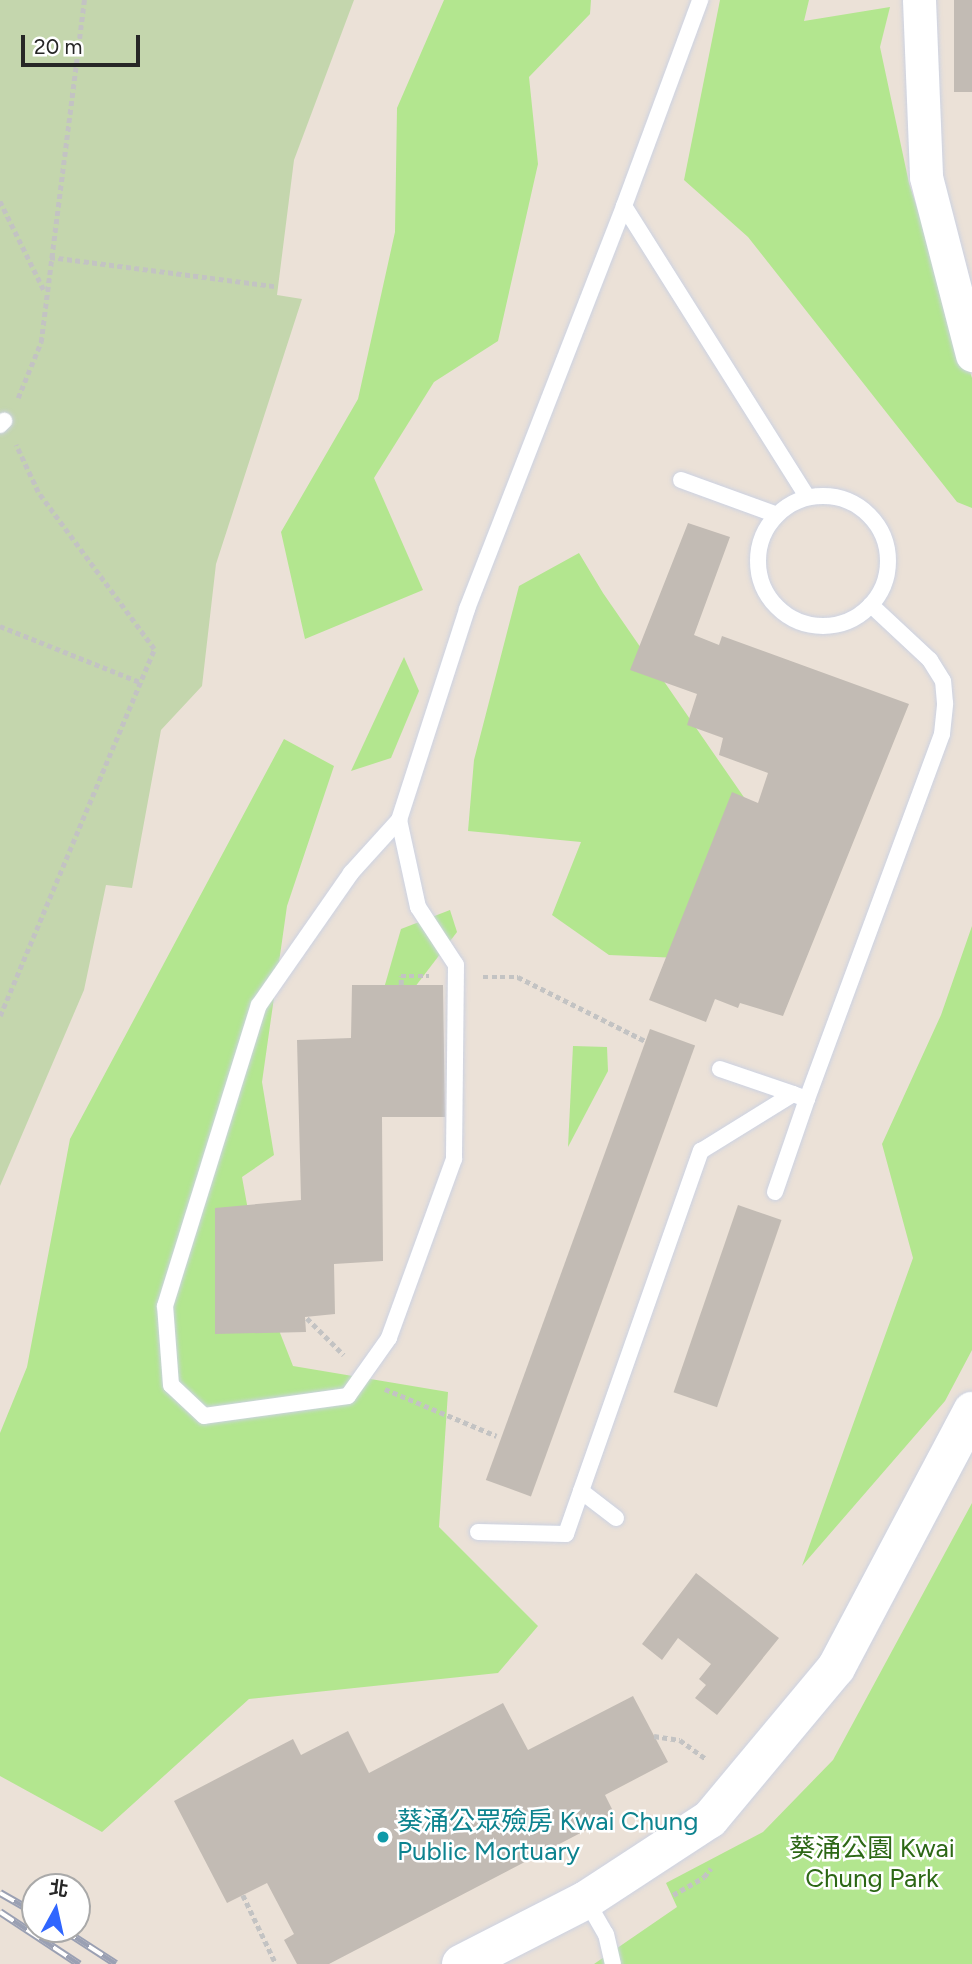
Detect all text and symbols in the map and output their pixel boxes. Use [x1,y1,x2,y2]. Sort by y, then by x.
scale bar [24,21,144,65]
text: 20 m [34,34,82,59]
place label: 葵涌公眾殮房 Kwai Chung Public Mortuary [397,1806,698,1868]
marker: 葵涌公眾殮房 Kwai Chung Public Mortuary [375,1829,391,1845]
park label: 葵涌公園 Kwai Chung Park [789,1833,955,1895]
north arrow [21,1873,91,1943]
text: 北 [48,1876,70,1901]

